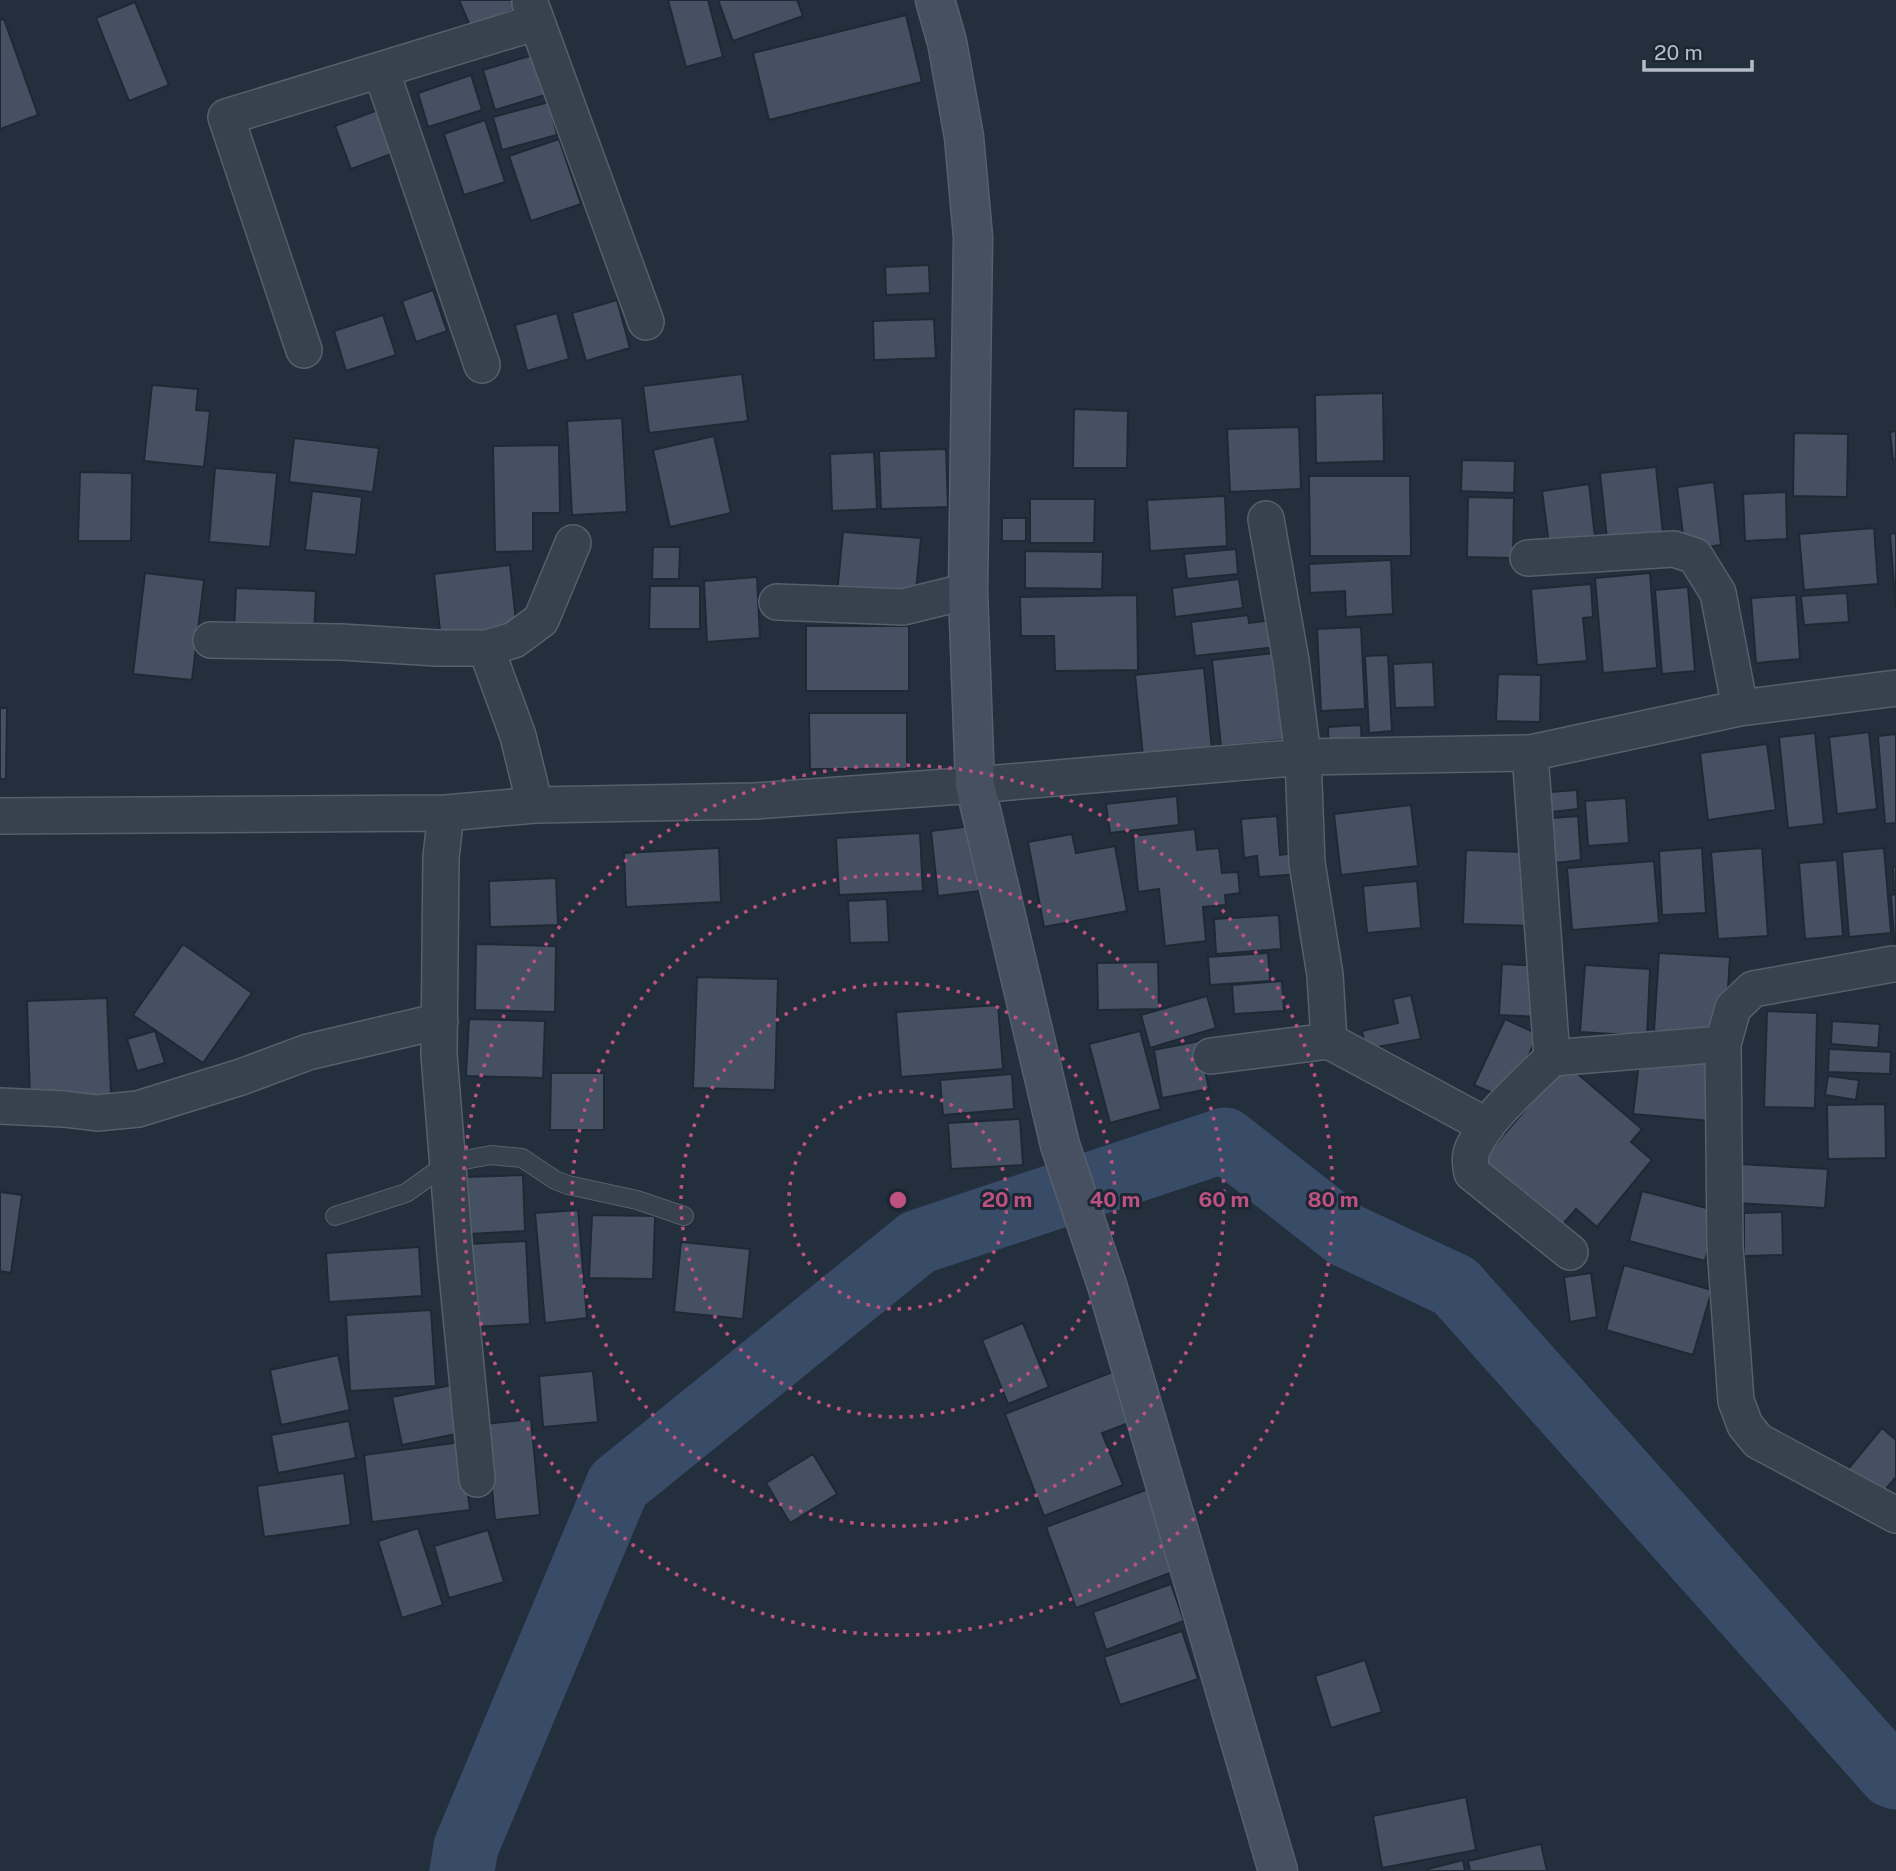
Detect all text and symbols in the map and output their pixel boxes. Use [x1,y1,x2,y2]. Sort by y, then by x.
scale bar [1644,28,1752,72]
text: 20 m [1654,40,1703,65]
text: 20 m [982,1187,1032,1212]
text: 40 m [1090,1187,1140,1212]
text: 60 m [1199,1187,1249,1212]
text: 80 m [1307,1187,1359,1212]
centre of rings [886,1188,910,1212]

